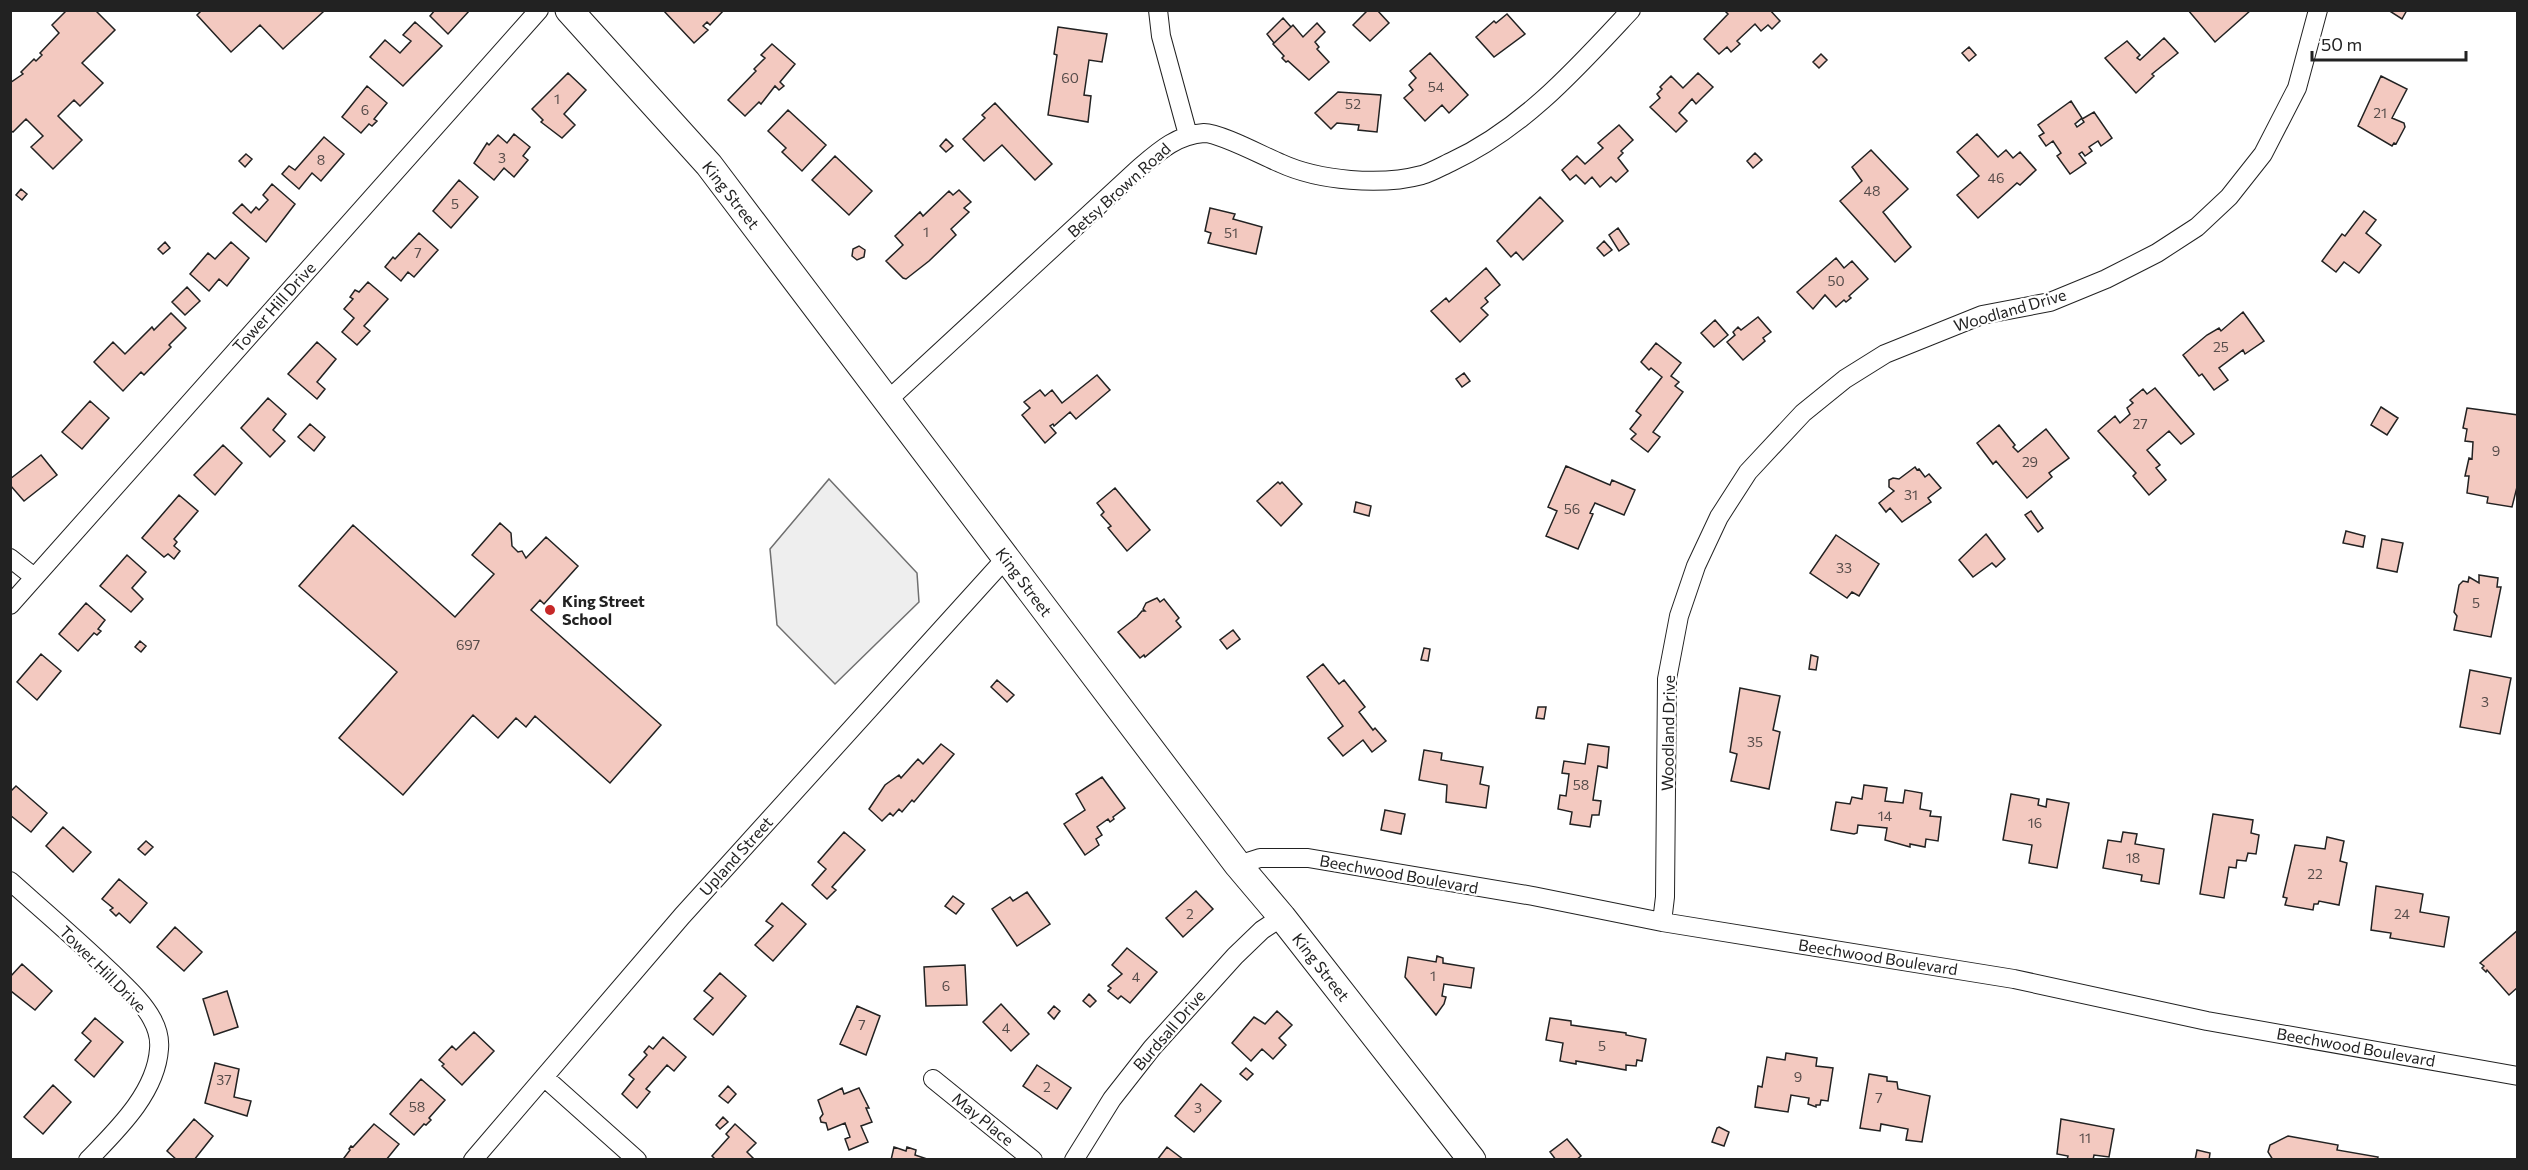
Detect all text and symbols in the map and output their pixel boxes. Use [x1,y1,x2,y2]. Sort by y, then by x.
scale bar [2312,24,2466,62]
text: 50 m [2321,33,2362,55]
house number: 60 [1061,69,1079,86]
house number: 54 [1428,78,1445,95]
house number: 1 [554,90,560,107]
house number: 52 [1345,95,1361,112]
house number: 6 [361,101,369,118]
house number: 21 [2373,104,2387,121]
street label: Betsy Brown Road [1063,138,1174,241]
house number: 3 [498,149,506,166]
house number: 8 [317,151,325,168]
street label: King Street [699,157,764,233]
house number: 46 [1988,169,2004,186]
house number: 48 [1864,182,1880,199]
house number: 5 [451,195,459,212]
house number: 1 [923,223,929,240]
house number: 51 [1224,224,1238,241]
house number: 7 [414,244,422,261]
street label: Tower Hill Drive [228,258,319,356]
house number: 50 [1827,272,1845,289]
street label: Woodland Drive [1951,284,2068,335]
house number: 25 [2213,338,2229,355]
house number: 27 [2132,415,2148,432]
house number: 9 [2492,442,2500,459]
house number: 29 [2022,453,2038,470]
house number: 31 [1904,486,1918,503]
house number: 56 [1564,500,1580,517]
street label: King Street [992,544,1057,620]
house number: 33 [1836,559,1852,576]
place label: King Street School [562,591,645,628]
house number: 5 [2472,594,2480,611]
marker: King Street School [543,603,557,617]
house number: 697 [456,636,480,653]
street label: Woodland Drive [1657,675,1678,791]
house number: 3 [2481,693,2489,710]
house number: 35 [1747,733,1763,750]
house number: 58 [1573,776,1589,793]
house number: 14 [1878,807,1893,824]
street label: Upland Street [695,812,777,899]
house number: 16 [2028,814,2042,831]
house number: 18 [2126,849,2140,866]
street label: Beechwood Boulevard [1318,850,1480,897]
house number: 22 [2307,865,2323,882]
house number: 2 [1186,905,1194,922]
house number: 24 [2394,905,2411,922]
street label: Tower Hill Drive [56,921,151,1016]
street label: King Street [1289,929,1354,1005]
street label: Beechwood Boulevard [1797,935,1959,978]
house number: 1 [1430,967,1436,984]
house number: 4 [1132,968,1141,985]
house number: 6 [942,977,950,994]
street label: Burdsall Drive [1129,986,1209,1074]
house number: 7 [858,1016,866,1033]
house number: 4 [1002,1019,1011,1036]
street label: Beechwood Boulevard [2275,1023,2437,1070]
house number: 5 [1598,1037,1606,1054]
house number: 9 [1794,1068,1802,1085]
house number: 37 [216,1071,232,1088]
house number: 2 [1043,1078,1051,1095]
street label: May Place [949,1088,1018,1149]
house number: 7 [1875,1089,1883,1106]
house number: 58 [409,1098,425,1115]
house number: 3 [1194,1099,1202,1116]
house number: 11 [2079,1129,2091,1146]

